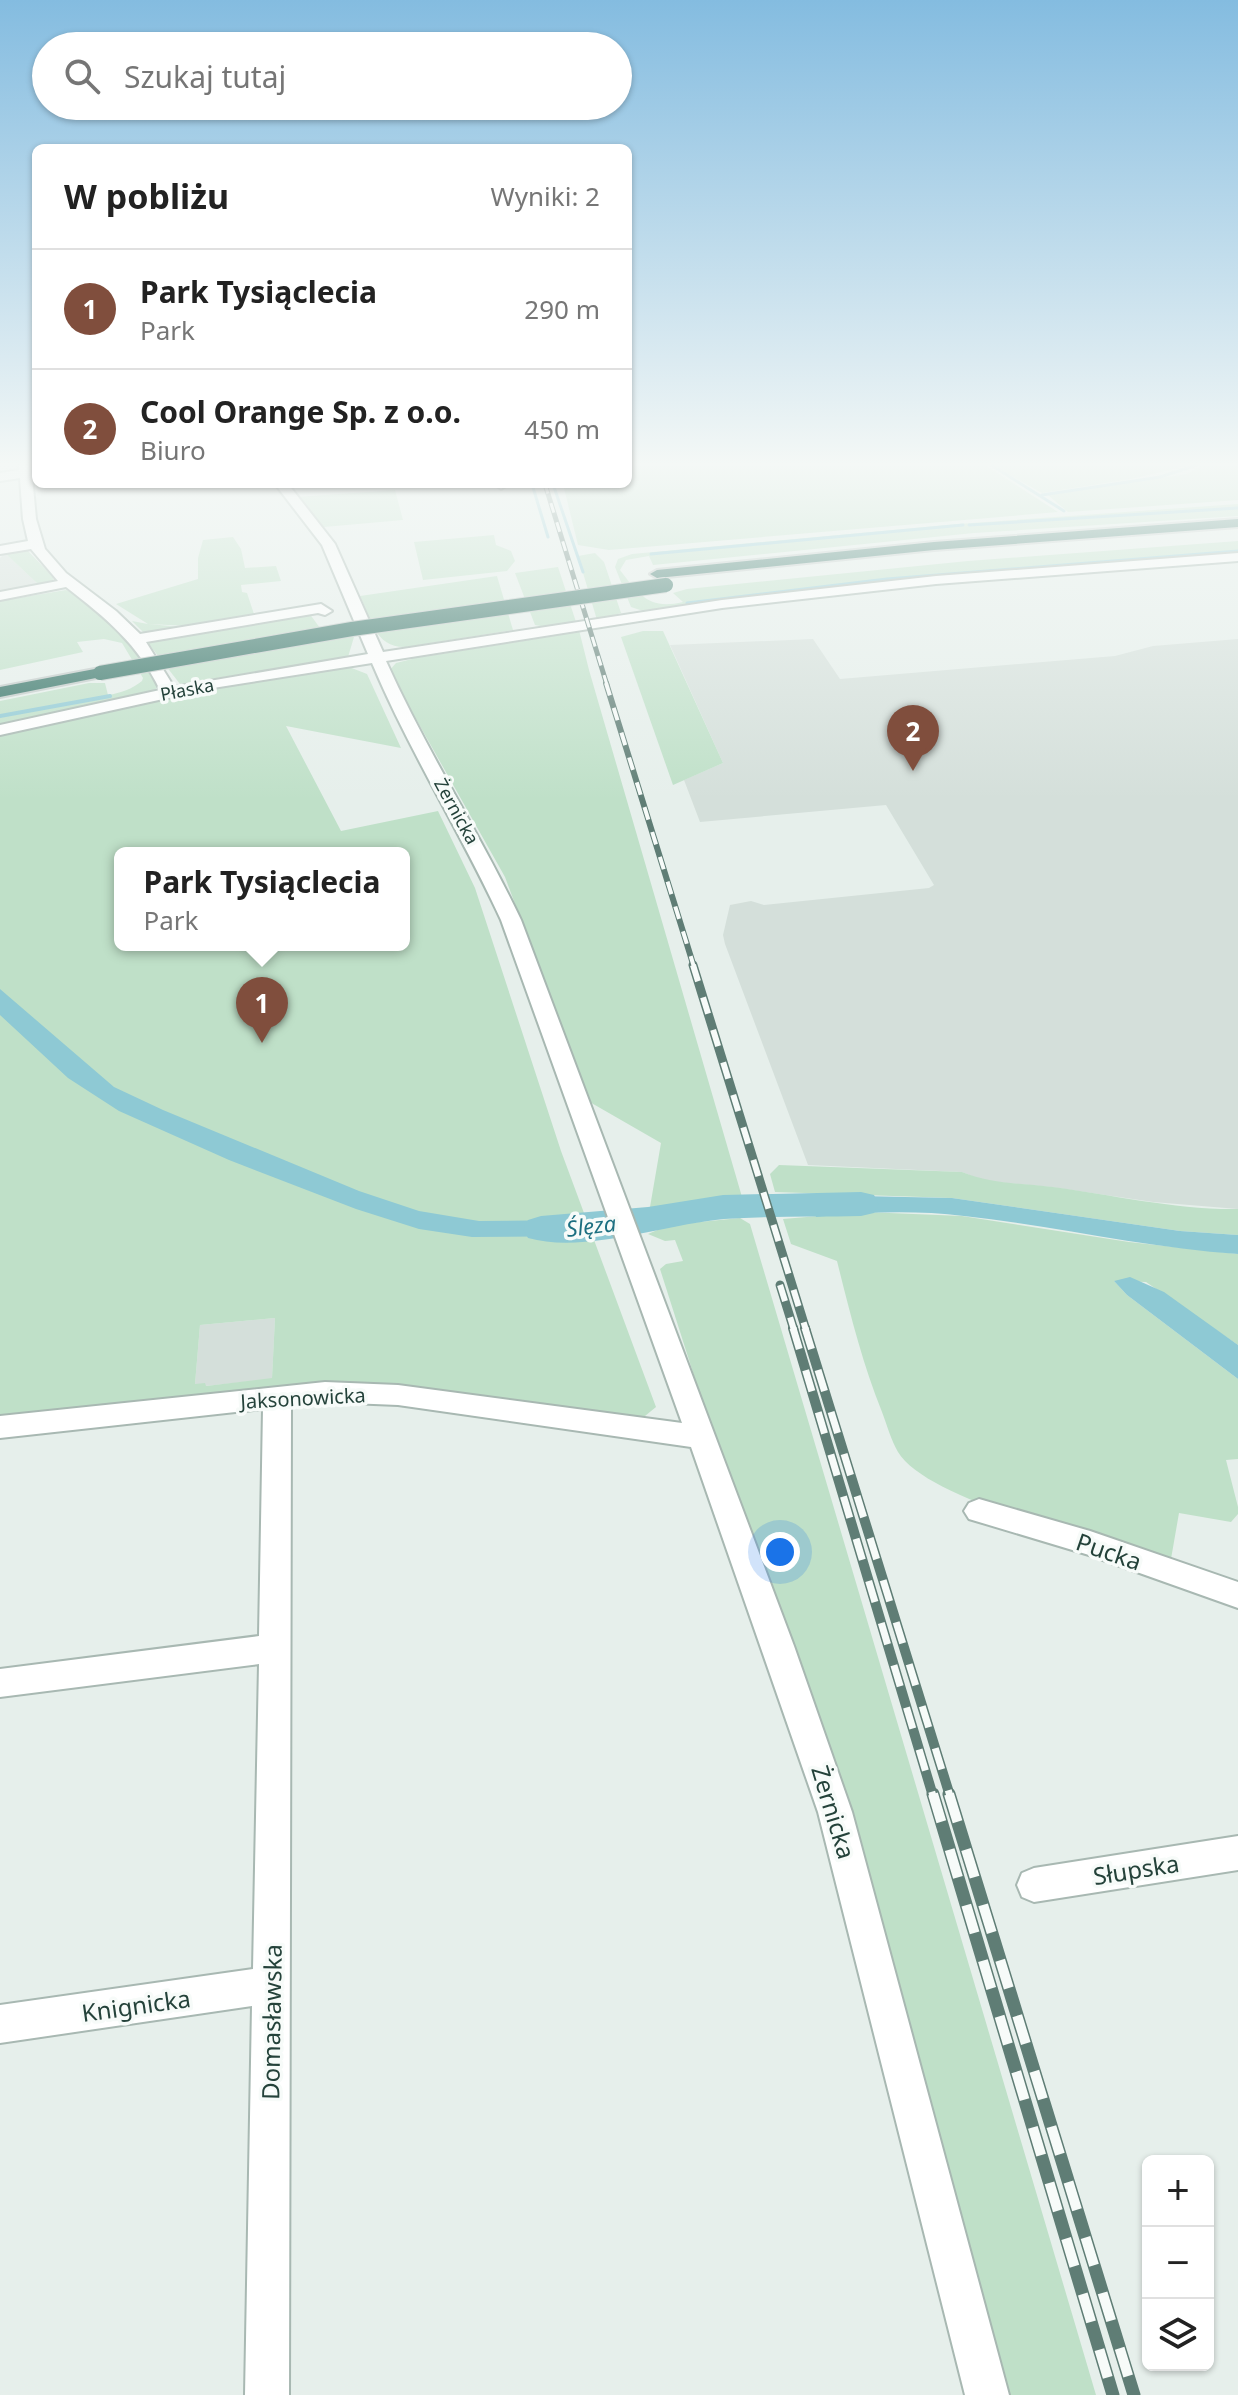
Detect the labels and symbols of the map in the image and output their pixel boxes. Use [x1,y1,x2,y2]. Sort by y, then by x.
street label: Płaska [158,672,216,706]
pin: 2 [887,705,939,771]
street label: Żernicka [429,774,485,848]
pin: 1 [236,977,288,1043]
water label: Ślęza [564,1207,618,1243]
street label: Jaksonowicka [238,1381,366,1415]
street label: Pucka [1072,1524,1146,1578]
your location [760,1532,800,1572]
street label: Żernicka [804,1761,864,1863]
street label: Słupska [1091,1846,1181,1892]
street label: Domasławska [253,1944,289,2100]
street label: Knignicka [80,1981,192,2029]

